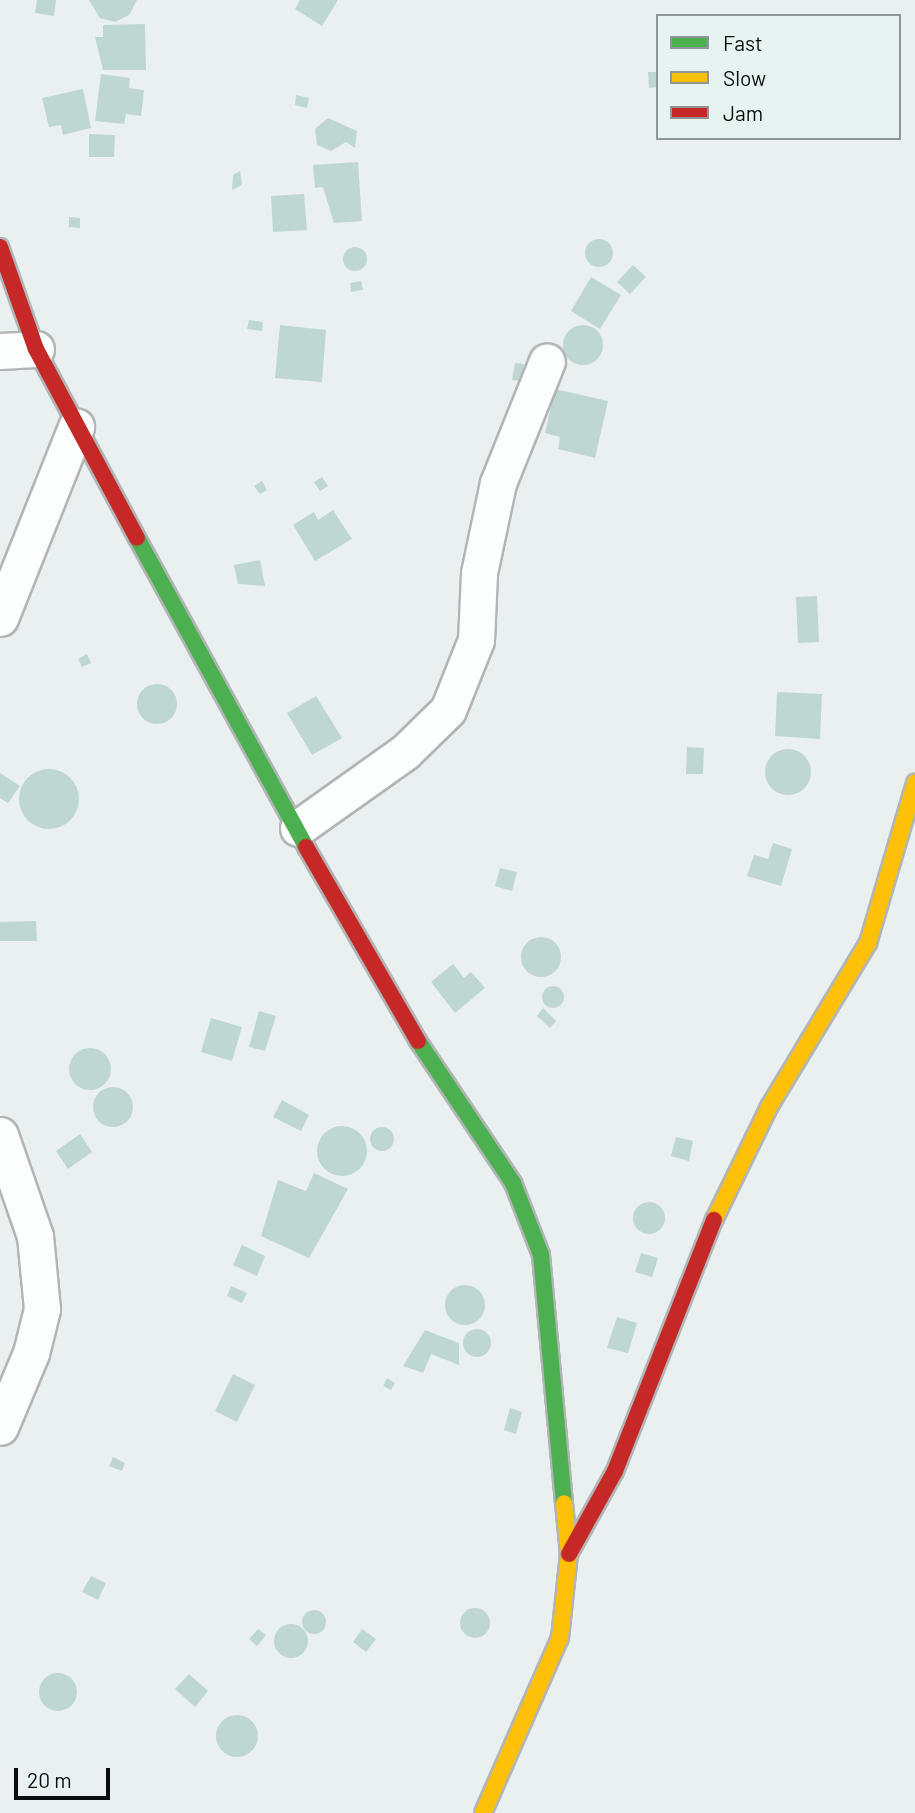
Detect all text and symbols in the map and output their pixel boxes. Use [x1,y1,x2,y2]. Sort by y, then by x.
legend [656,14,901,140]
text: Fast [723,30,763,55]
text: Slow [723,65,766,90]
text: Jam [723,100,763,125]
scale bar [18,1754,114,1798]
text: 20 m [27,1767,72,1792]

